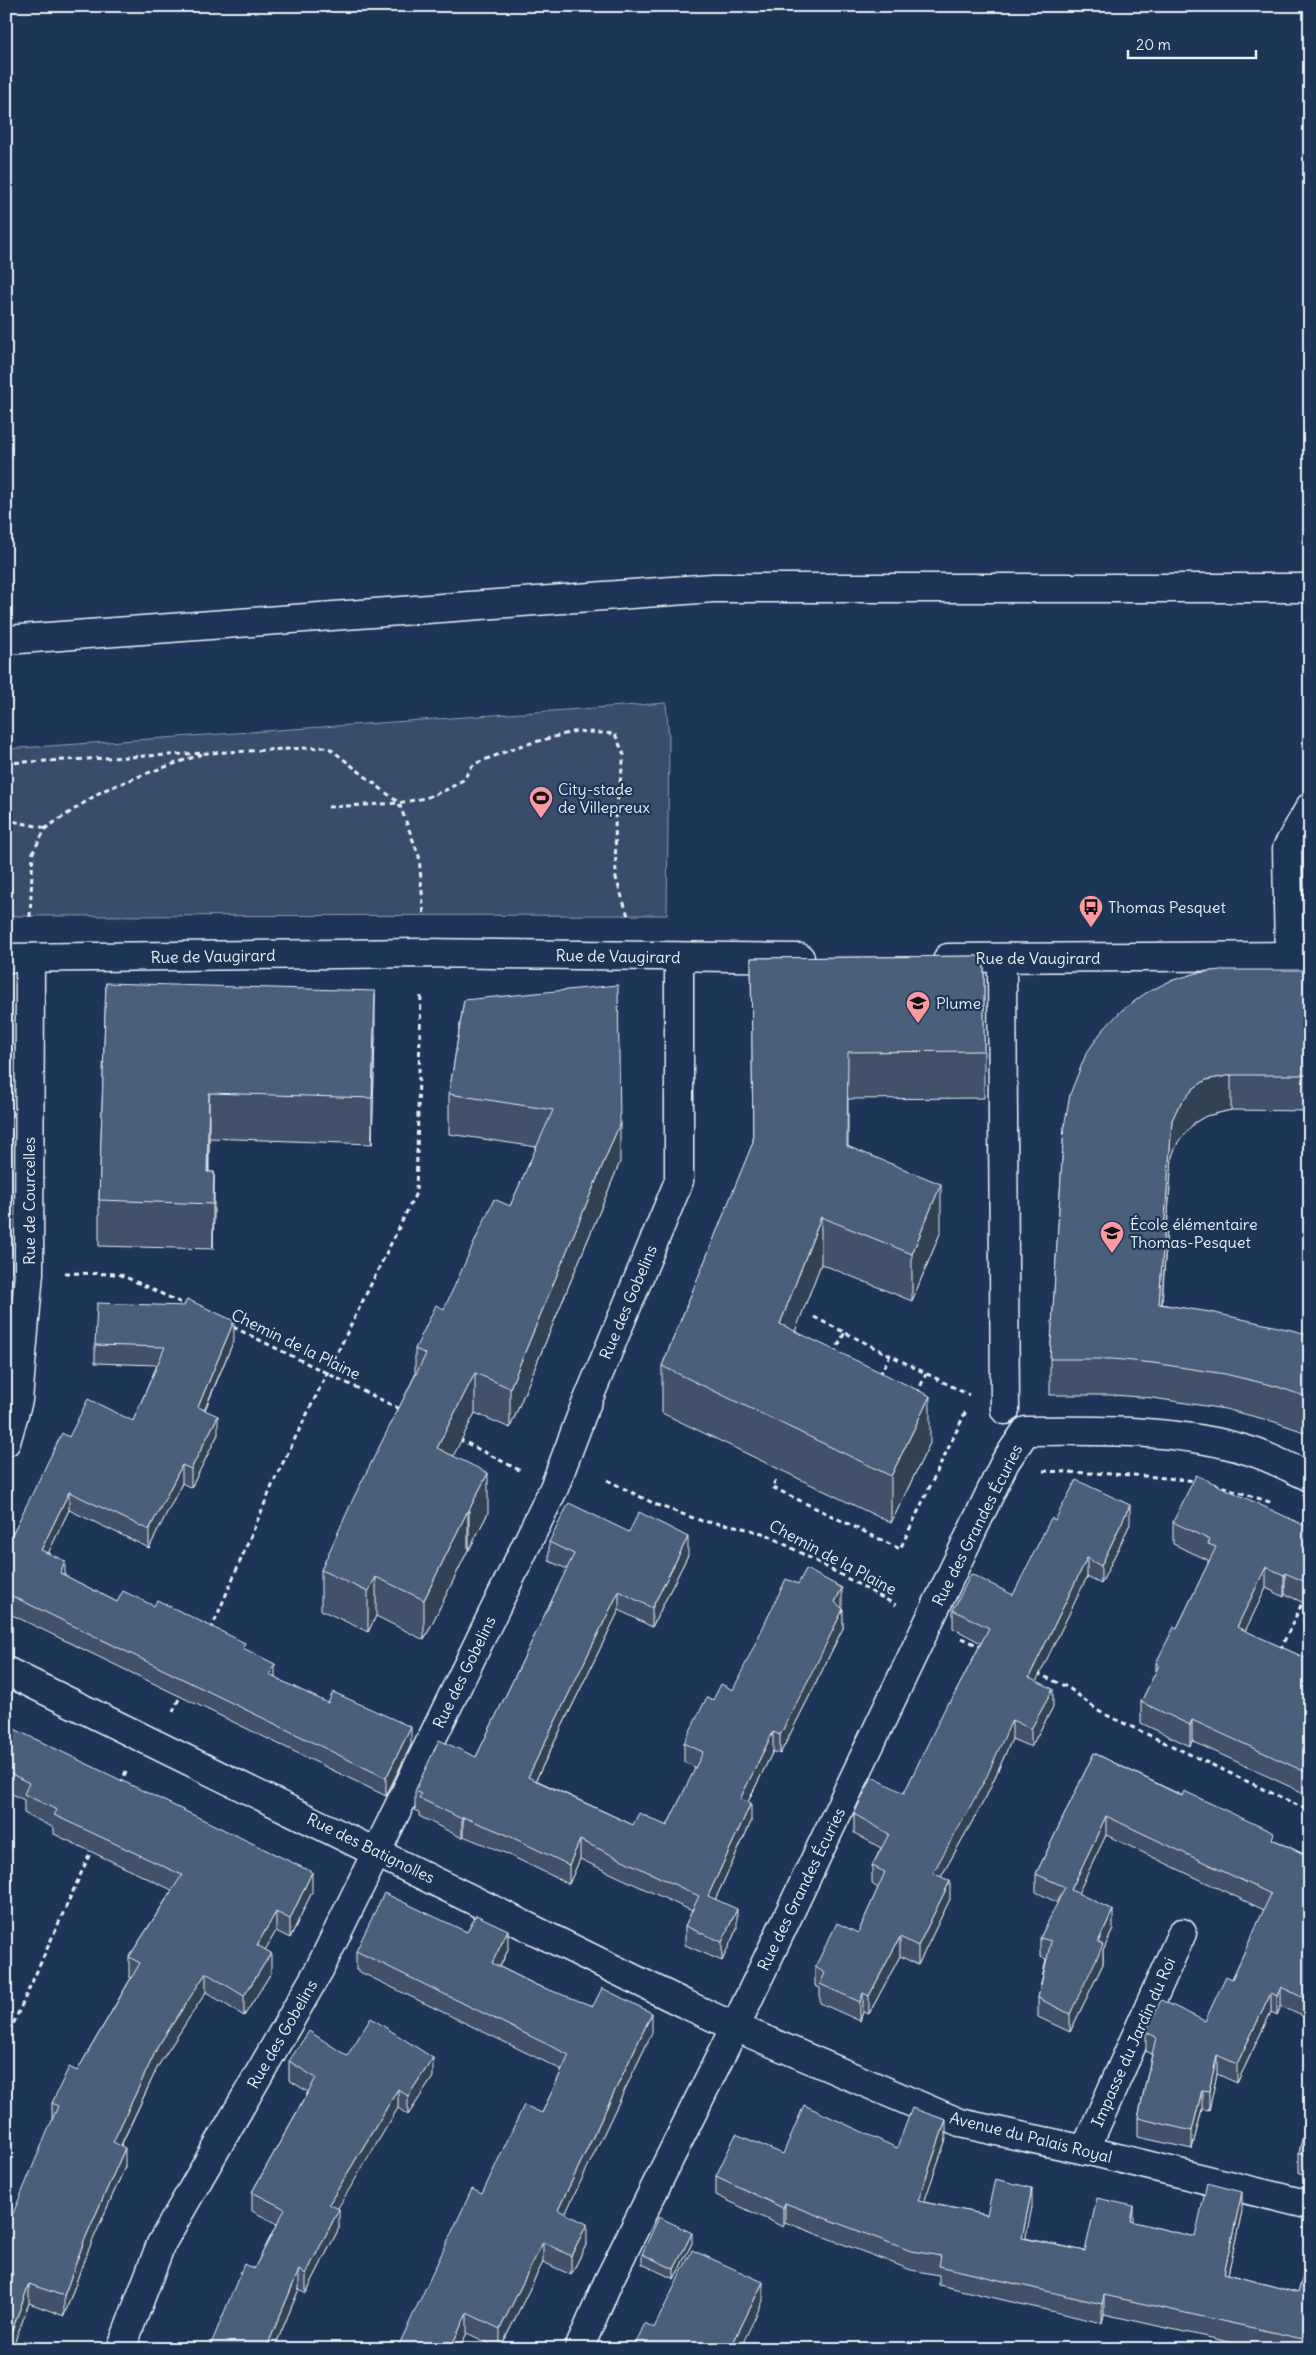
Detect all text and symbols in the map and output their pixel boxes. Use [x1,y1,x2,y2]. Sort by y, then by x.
scale bar [1128,28,1256,60]
text: 20 m [1136,35,1171,54]
place label: City-stade de Villepreux [558,779,650,817]
sports icon: City-stade de Villepreux [528,785,554,819]
bus stop icon: Thomas Pesquet [1078,894,1104,928]
place label: Thomas Pesquet [1108,897,1226,917]
street label: Rue de Vaugirard [150,945,276,967]
street label: Rue de Vaugirard [555,945,681,967]
street label: Rue de Vaugirard [976,948,1100,968]
school or university icon: Plume [905,990,931,1024]
place label: Plume [936,993,981,1013]
street label: Rue de Courcelles [19,1137,39,1265]
place label: École élémentaire Thomas-Pesquet [1130,1214,1258,1252]
school or university icon: École élémentaire Thomas-Pesquet [1099,1220,1125,1254]
street label: Rue des Gobelins [595,1242,661,1362]
street label: Chemin de la Plaine [228,1304,364,1384]
street label: Rue des Grandes Écuries [928,1441,1026,1609]
street label: Chemin de la Plaine [766,1515,900,1599]
street label: Rue des Gobelins [428,1613,500,1731]
street label: Rue des Grandes Écuries [753,1804,849,1974]
street label: Rue des Batignolles [304,1808,438,1888]
street label: Impasse du Jardin du Roi [1087,1954,1179,2130]
street label: Rue des Gobelins [243,1976,321,2092]
street label: Avenue du Palais Royal [948,2107,1114,2167]

